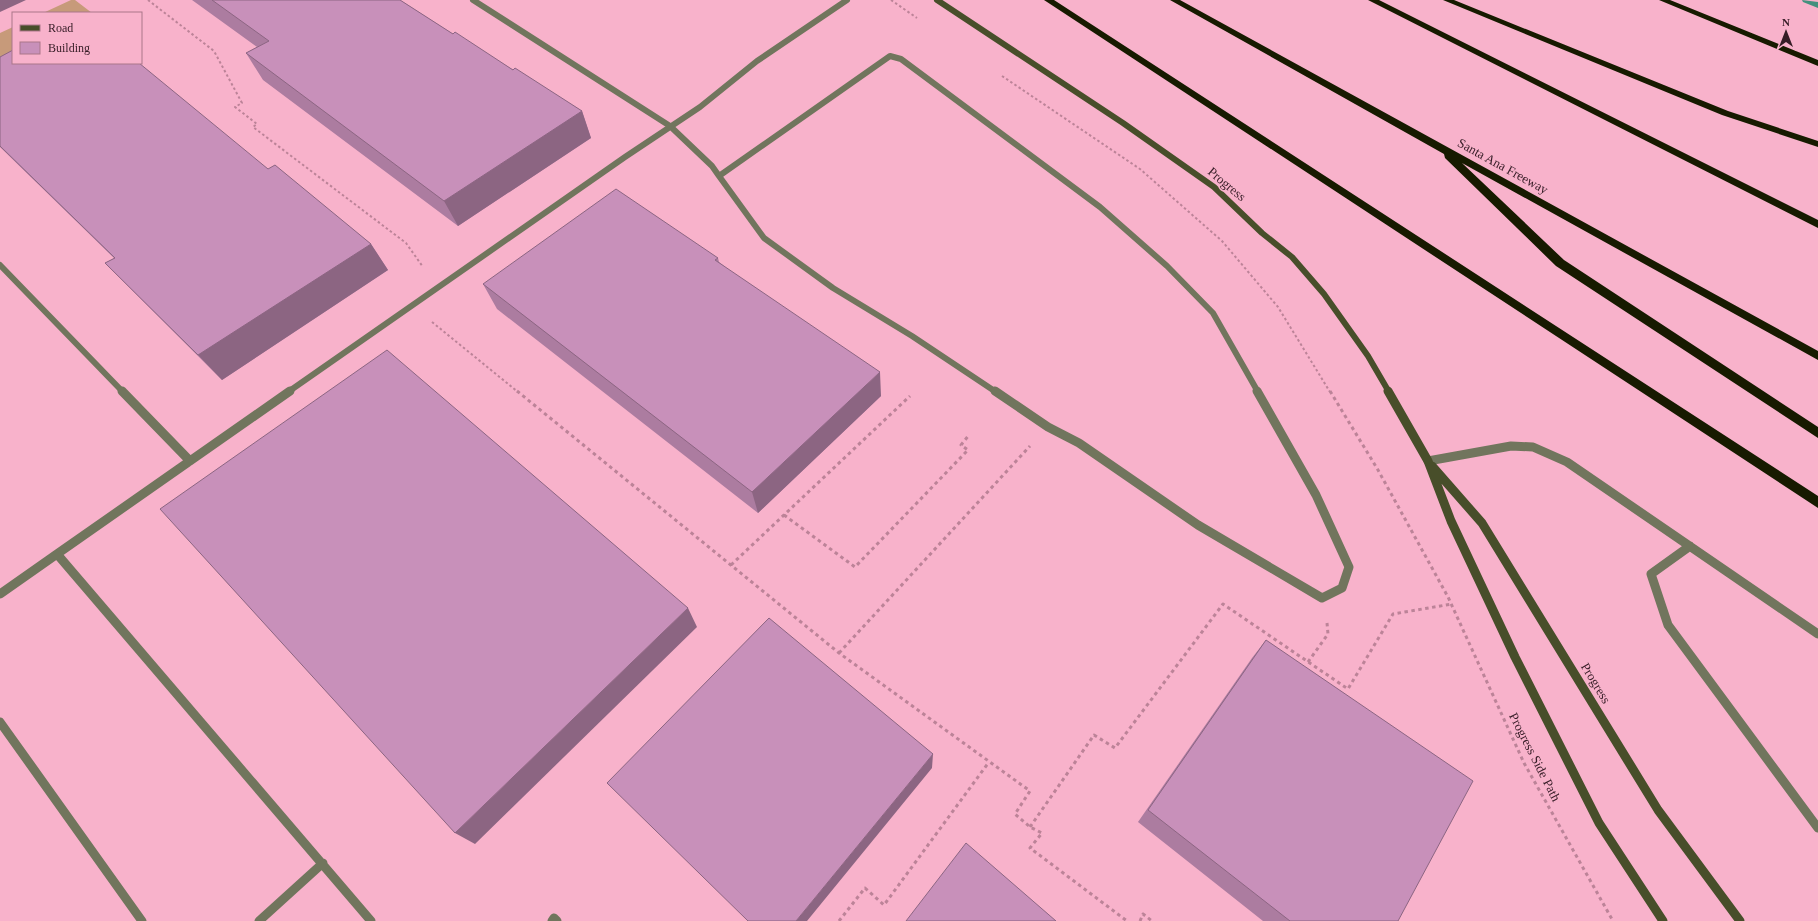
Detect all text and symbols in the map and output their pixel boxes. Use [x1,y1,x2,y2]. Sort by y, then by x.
legend [12,12,142,64]
north arrow [1766,12,1806,52]
text: N [1782,16,1790,28]
text: Road [48,21,73,35]
text: Building [48,41,90,55]
street label: Santa Ana Freeway [1455,135,1551,197]
street label: Progress [1205,164,1249,204]
street label: Progress [1578,660,1614,706]
street label: Progress Side Path [1506,710,1564,804]

